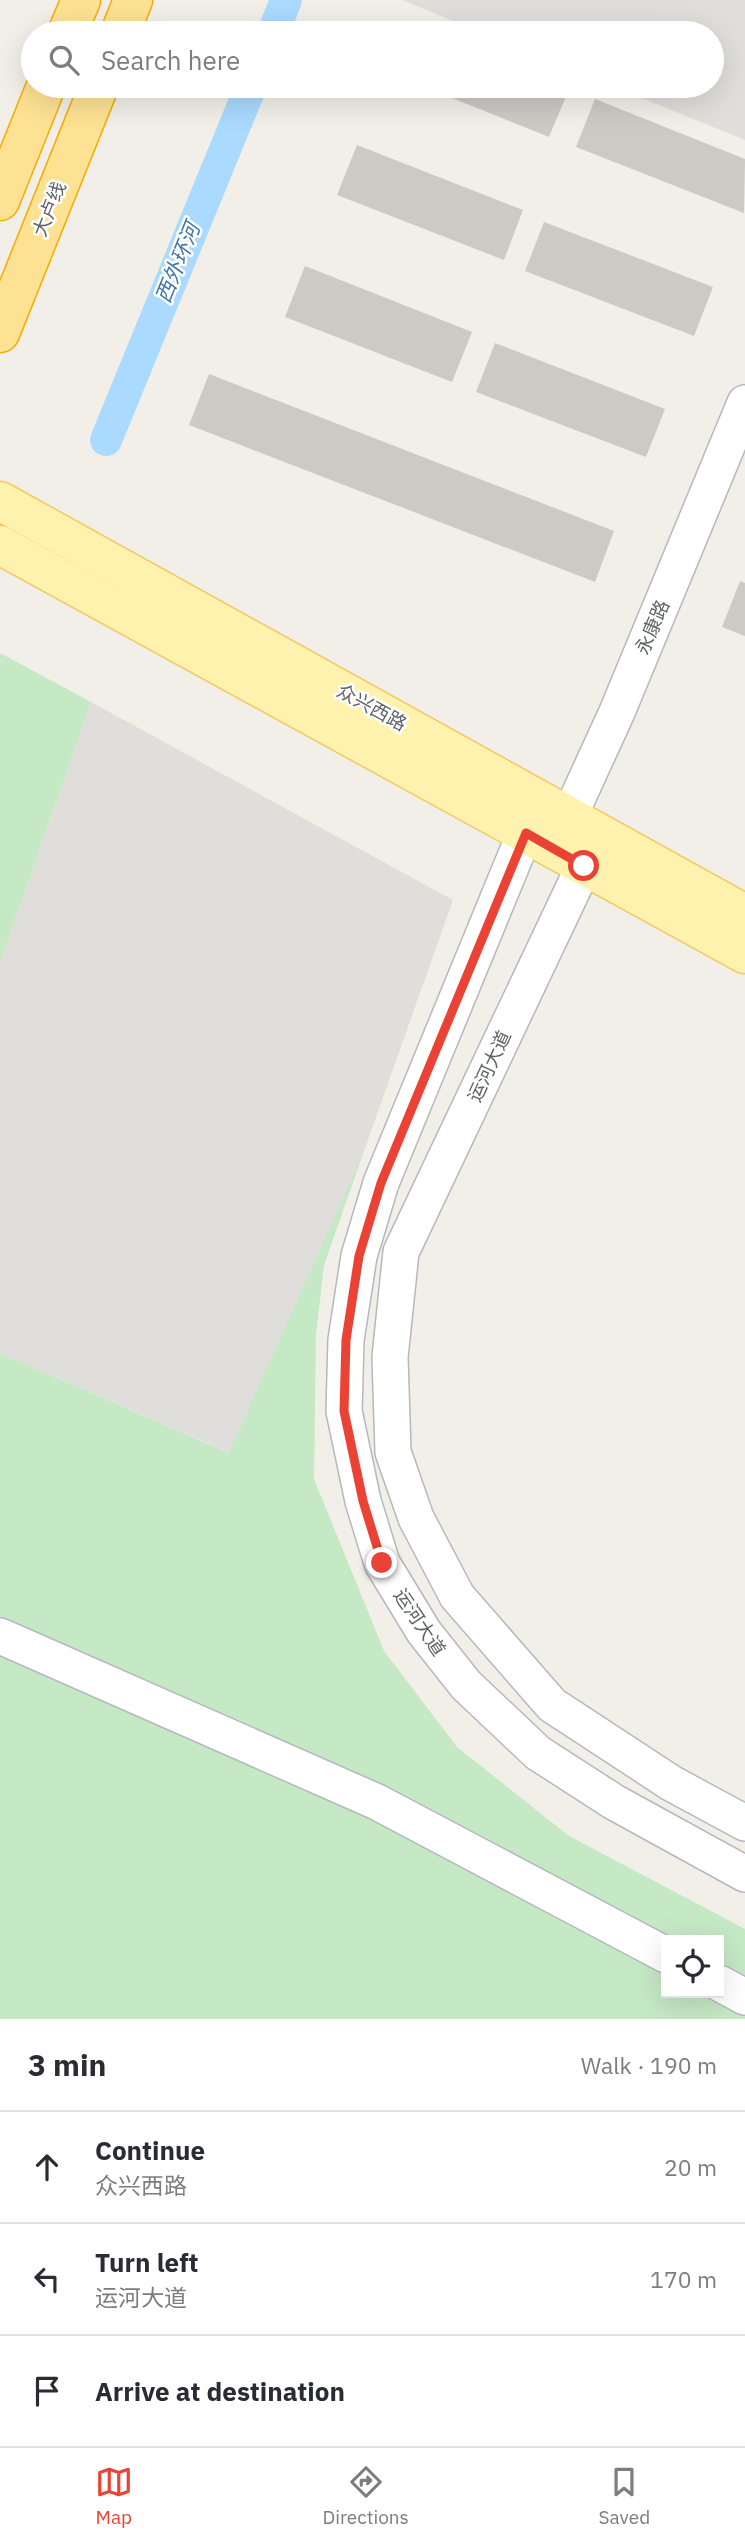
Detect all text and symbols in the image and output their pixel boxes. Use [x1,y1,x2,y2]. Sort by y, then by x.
search box [21,21,724,98]
icon: search [45,41,83,79]
text: Search here [101,43,240,77]
street label: 大卢线 [27,178,71,240]
water label: 西外环河 [148,215,207,307]
street label: 永康路 [630,596,674,658]
street label: 众兴西路 [333,678,411,736]
route start [568,850,599,881]
street label: 运河大道 [462,1026,516,1106]
route end [366,1547,397,1578]
street label: 运河大道 [389,1584,451,1660]
map controls [661,1935,724,1998]
button: locate [661,1935,724,1998]
text: 3 min [28,2045,106,2084]
text: Walk · 190 m [581,2050,717,2080]
text: Continue [95,2133,205,2167]
icon: ahead [28,2148,66,2186]
text: 20 m [664,2152,717,2182]
text: 众兴西路 [95,2170,187,2200]
text: Turn left [95,2245,198,2279]
icon: left [28,2260,66,2298]
text: 170 m [650,2264,717,2294]
text: 运河大道 [95,2282,187,2312]
icon: arrive [28,2372,66,2410]
text: Arrive at destination [95,2374,345,2408]
tab: Map [95,2463,133,2529]
tab: Directions [322,2463,409,2529]
tab: Saved [599,2463,650,2529]

